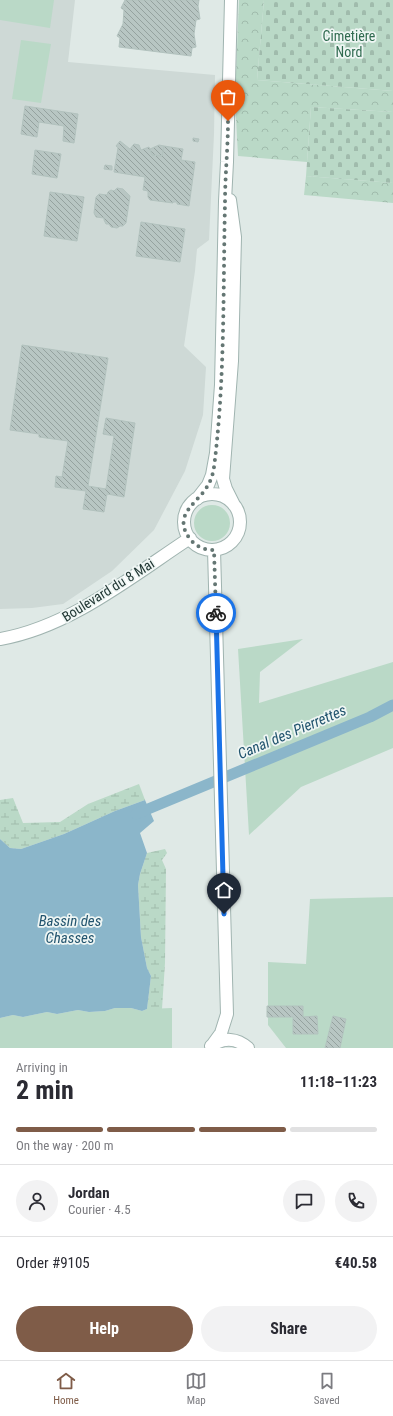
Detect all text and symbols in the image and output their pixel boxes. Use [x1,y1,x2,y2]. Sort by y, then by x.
park label: Cimetière Nord [323,28,376,60]
pin [211,80,245,121]
icon: bag [217,86,239,108]
street label: Boulevard du 8 Mai [59,555,157,625]
courier [196,593,236,633]
icon: bike [205,602,227,624]
water label: Canal des Pierrettes [235,701,349,763]
pin [207,873,241,914]
icon: home [213,879,235,901]
water label: Bassin des Chasses [39,912,102,947]
text: Arriving in [16,1060,68,1075]
text: 11:18–11:23 [300,1073,377,1091]
text: 2 min [16,1075,74,1105]
text: On the way · 200 m [16,1138,113,1153]
button: person [16,1180,58,1222]
button: chat [283,1180,325,1222]
button: phone [335,1180,377,1222]
text: Jordan [68,1184,110,1202]
text: Courier · 4.5 [68,1202,131,1217]
text: Order #9105 [16,1254,90,1272]
text: €40.58 [335,1254,377,1272]
button: Help [16,1306,193,1352]
button: Share [201,1306,377,1352]
tab: Home [53,1370,79,1407]
tab: Map [185,1370,207,1407]
tab: Saved [314,1370,340,1407]

